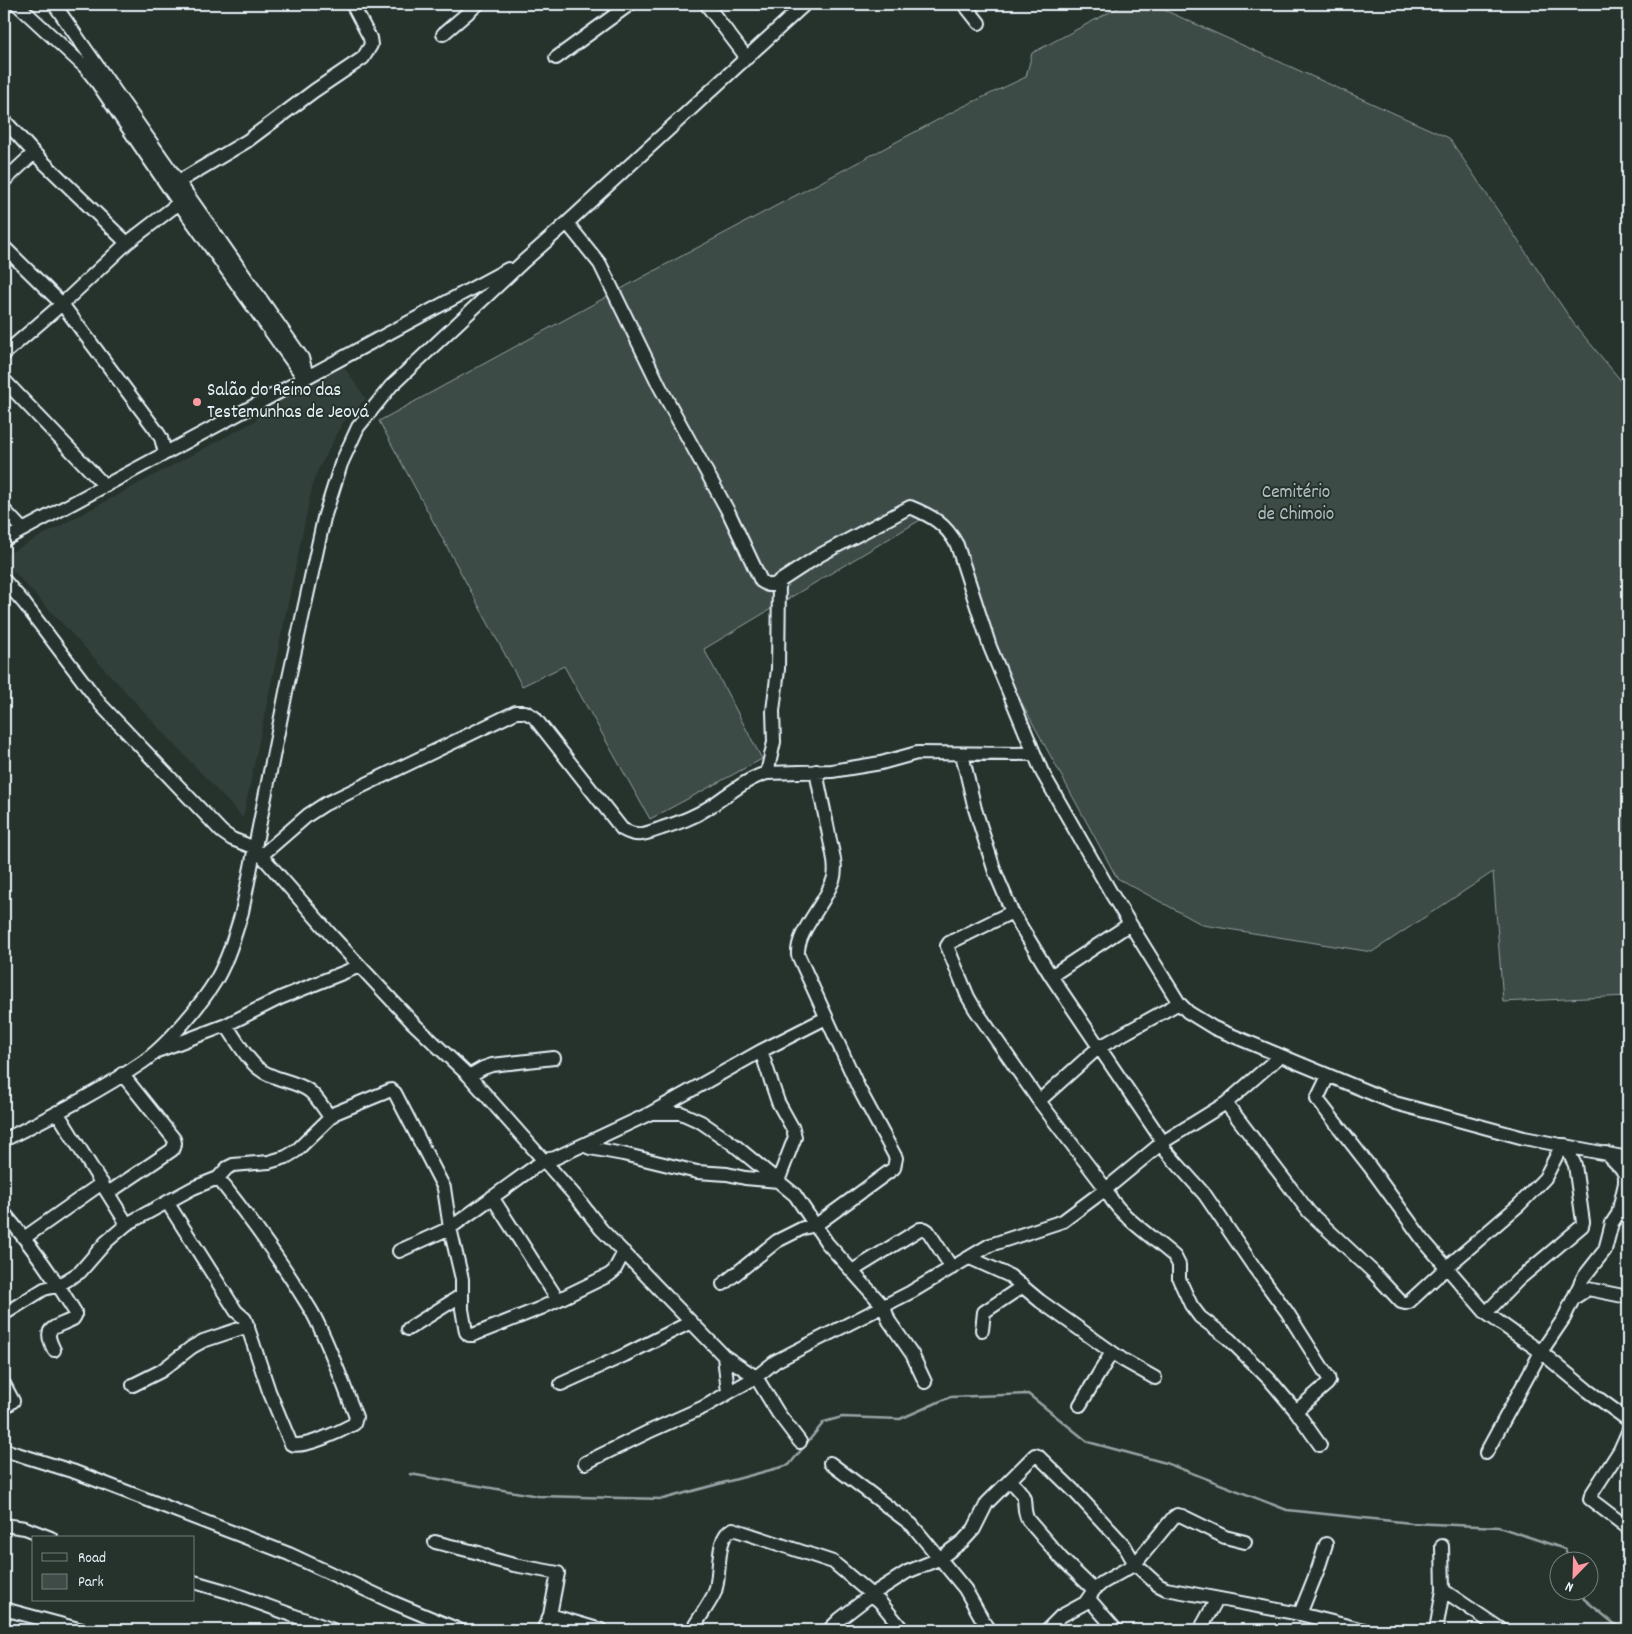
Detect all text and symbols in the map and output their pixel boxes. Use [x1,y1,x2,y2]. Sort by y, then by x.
place label: Salão do Reino das Testemunhas de Jeová [207,378,370,427]
marker: Salão do Reino das Testemunhas de Jeová [191,396,203,408]
park label: Cemitério de Chimoio [1258,480,1334,529]
legend [32,1536,195,1602]
text: Road [78,1548,106,1570]
north arrow [1550,1552,1600,1602]
text: Park [78,1572,104,1594]
text: N [1563,1576,1577,1597]

